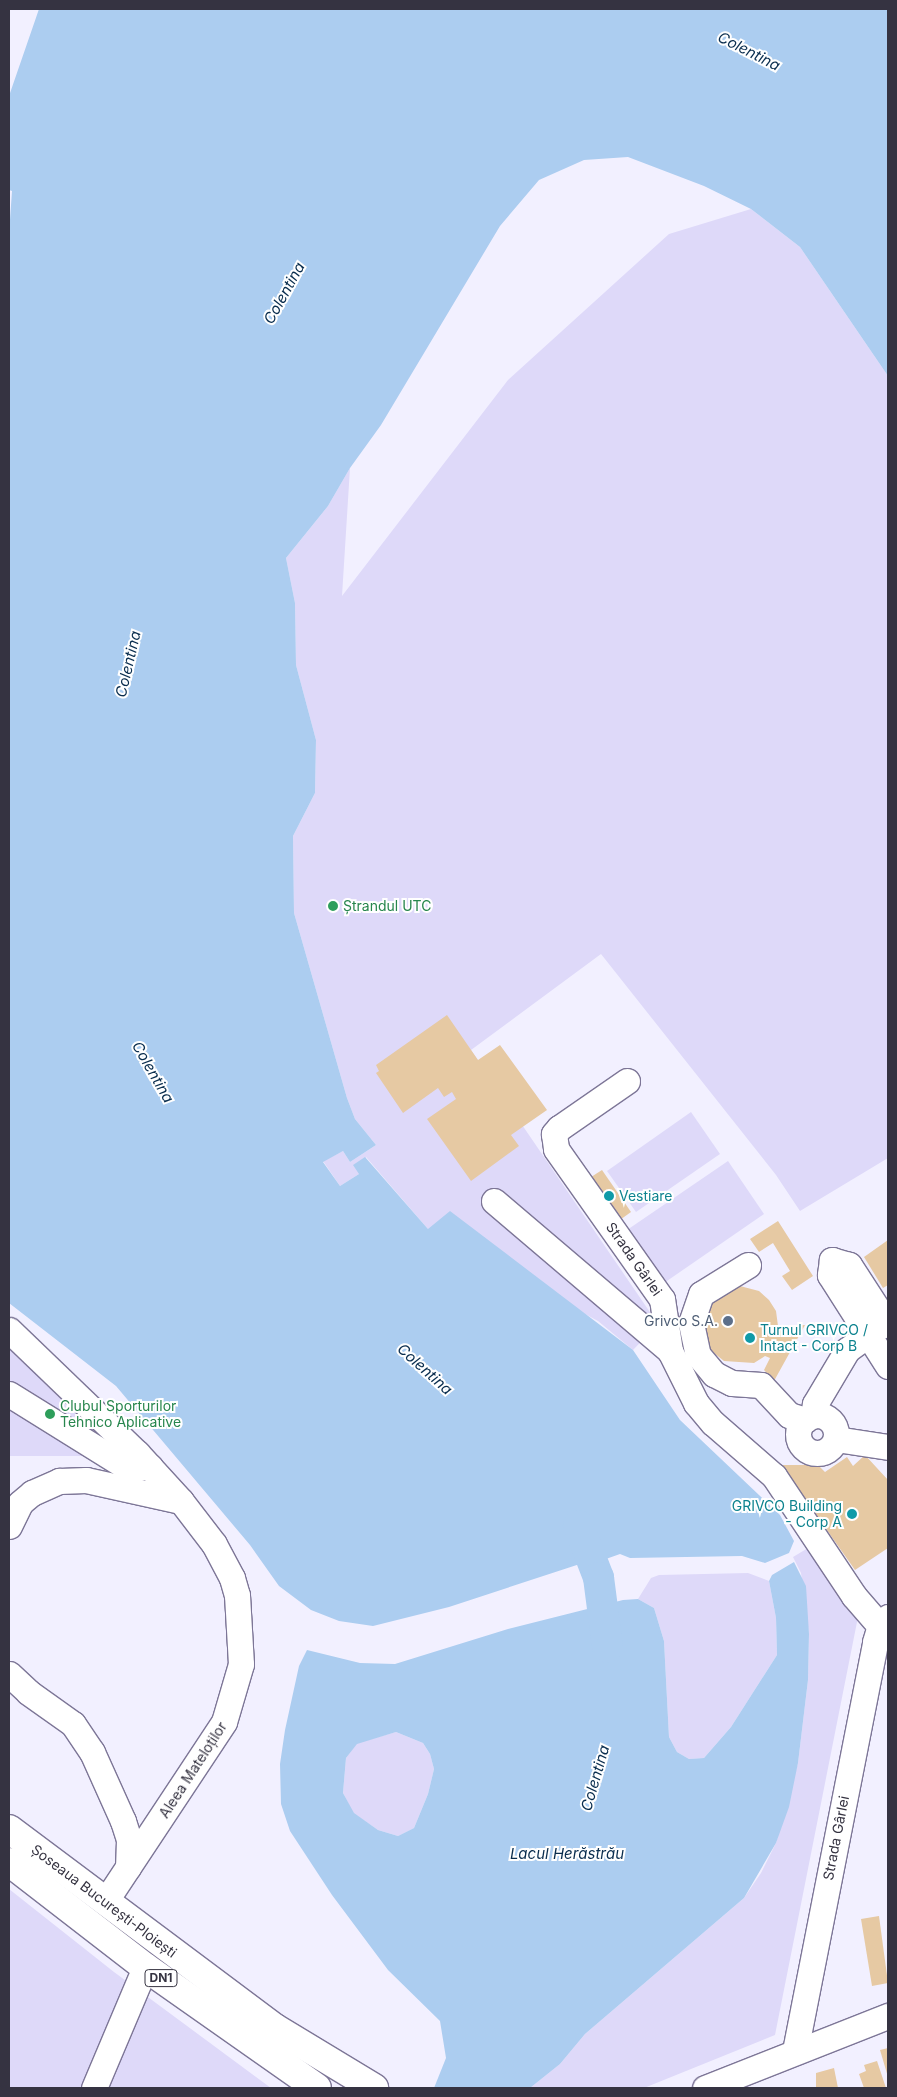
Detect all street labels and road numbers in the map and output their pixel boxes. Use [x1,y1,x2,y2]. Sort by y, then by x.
street label: Strada Gârlei [603,1219,665,1299]
street label: Aleea Mateloților [156,1719,230,1821]
street label: Strada Gârlei [820,1794,852,1882]
street label: Șoseaua București-Ploiești [28,1841,180,1961]
road number: DN1 [144,1969,178,1988]

